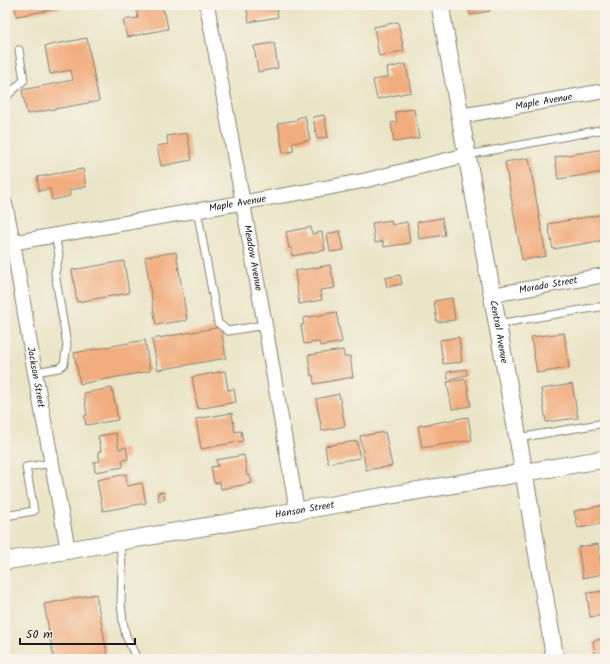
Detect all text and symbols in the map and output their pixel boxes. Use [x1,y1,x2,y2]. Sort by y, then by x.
street label: Maple Avenue [514,89,574,114]
street label: Maple Avenue [208,191,268,216]
street label: Meadow Avenue [239,224,267,293]
street label: Morado Street [518,272,579,298]
street label: Central Avenue [485,299,512,365]
street label: Jackson Street [23,345,49,409]
street label: Hanson Street [274,497,336,523]
scale bar [20,620,135,646]
text: 50 m [26,625,53,644]

